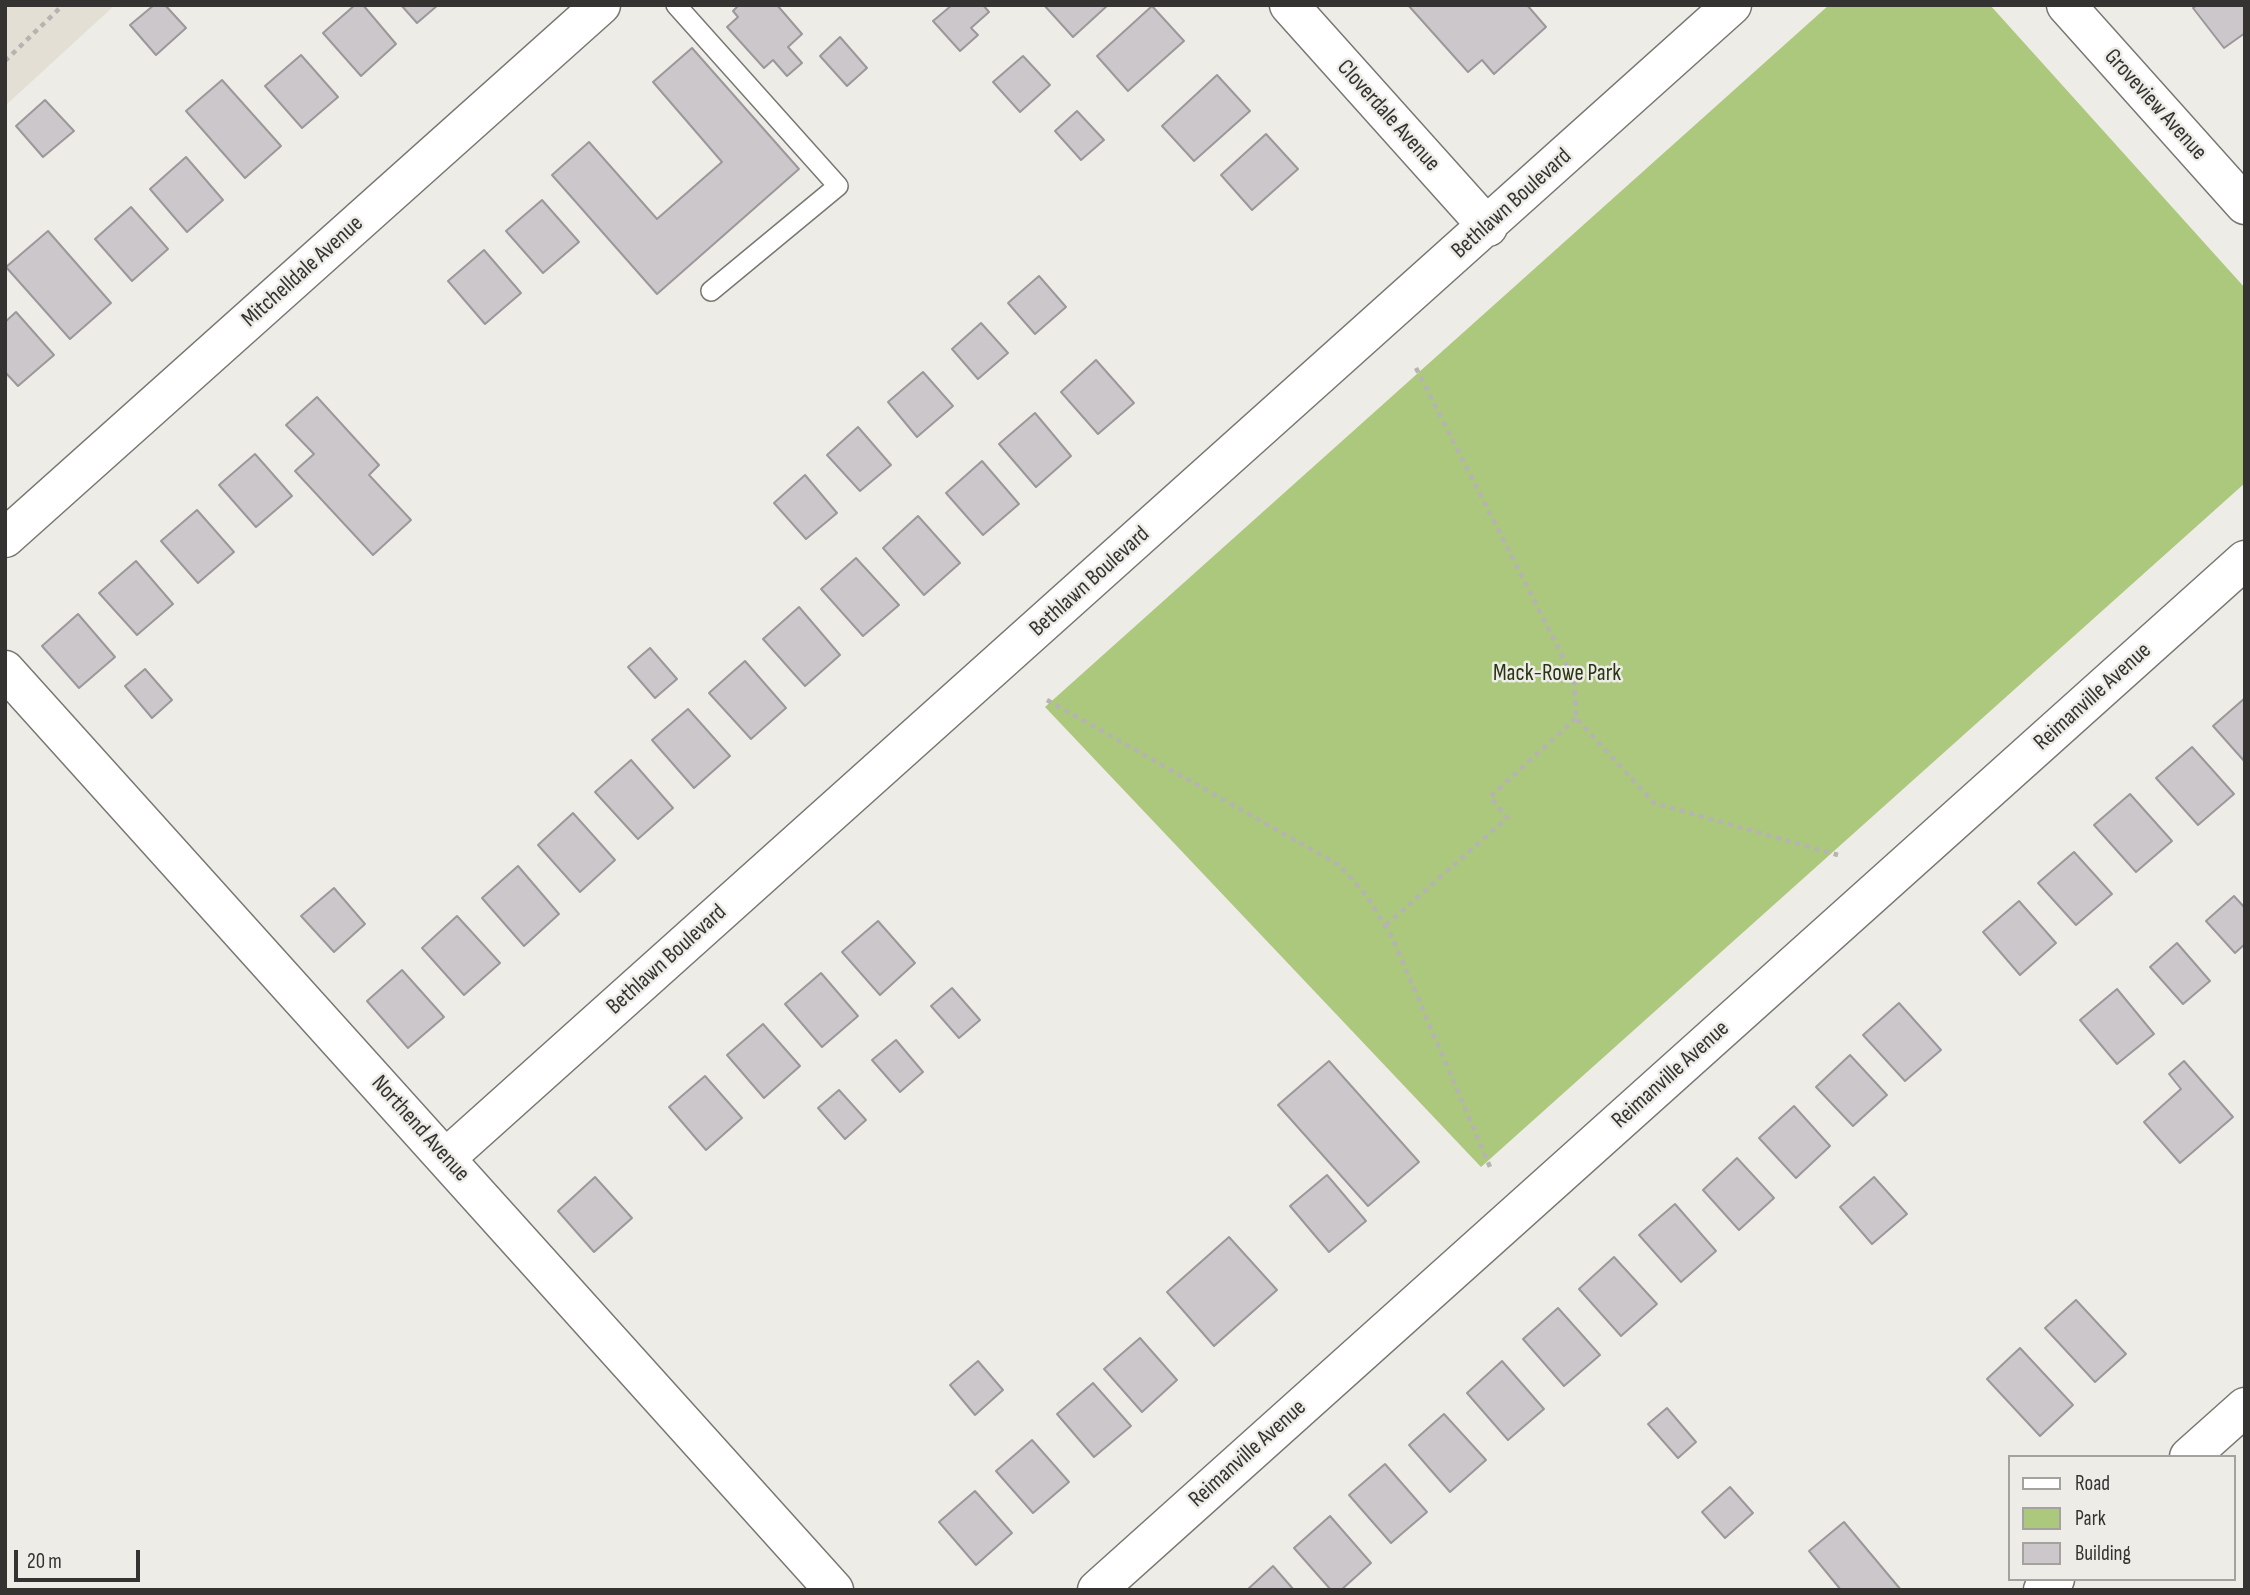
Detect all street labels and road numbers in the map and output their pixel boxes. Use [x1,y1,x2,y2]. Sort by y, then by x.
street label: Groveview Avenue [2098,44,2212,166]
street label: Cloverdale Avenue [1331,54,1445,178]
street label: Bethlawn Boulevard [1446,143,1578,265]
street label: Mitchelldale Avenue [237,210,369,334]
street label: Bethlawn Boulevard [1024,521,1156,643]
street label: Reimanville Avenue [2029,637,2157,757]
street label: Bethlawn Boulevard [601,899,733,1021]
street label: Reimanville Avenue [1607,1015,1735,1135]
street label: Northend Avenue [365,1070,475,1188]
street label: Reimanville Avenue [1184,1394,1312,1514]

